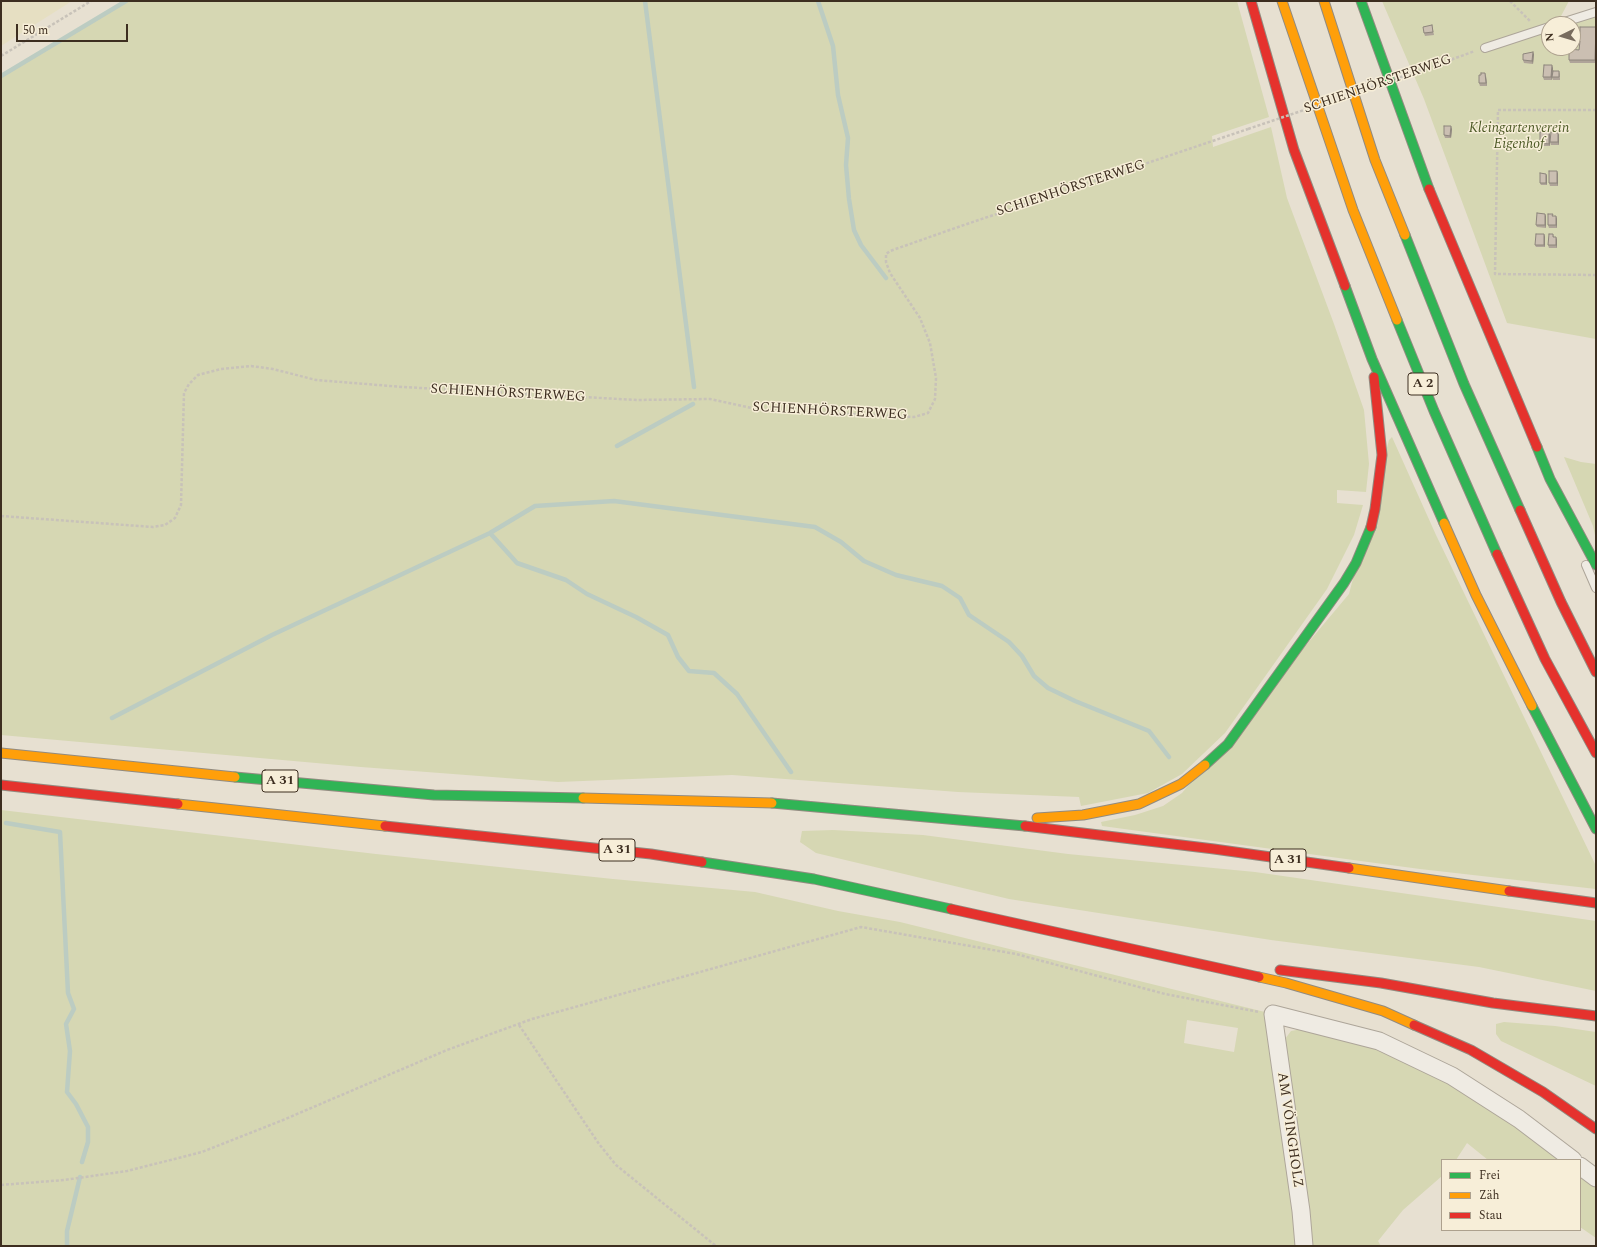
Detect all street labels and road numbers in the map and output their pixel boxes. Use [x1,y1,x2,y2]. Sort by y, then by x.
street label: SCHIENHÖRSTERWEG [1302,52,1454,118]
street label: SCHIENHÖRSTERWEG [995,157,1147,221]
road number: A 2 [1408,373,1438,395]
street label: SCHIENHÖRSTERWEG [430,382,586,406]
street label: SCHIENHÖRSTERWEG [752,400,908,424]
road number: A 31 [262,770,298,792]
road number: A 31 [599,839,635,861]
road number: A 31 [1270,849,1306,871]
street label: AM VÖINGHOLZ [1273,1071,1305,1189]

